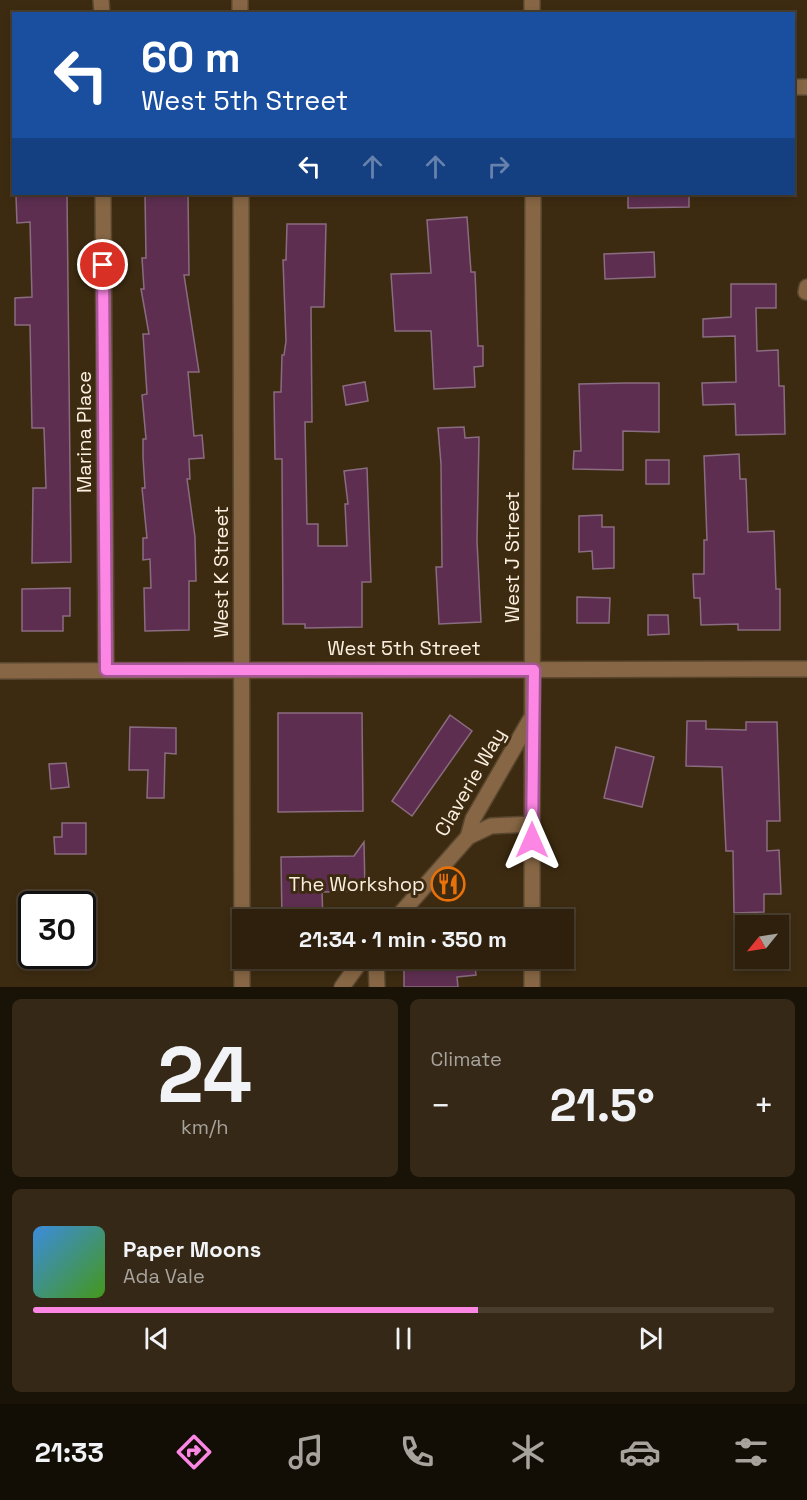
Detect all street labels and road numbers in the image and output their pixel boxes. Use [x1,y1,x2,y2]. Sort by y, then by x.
street label: Marina Place [71,371,97,493]
street label: West J Street [499,491,525,623]
street label: West K Street [208,506,234,638]
street label: West 5th Street [327,635,481,661]
street label: Claverie Way [428,723,512,841]

